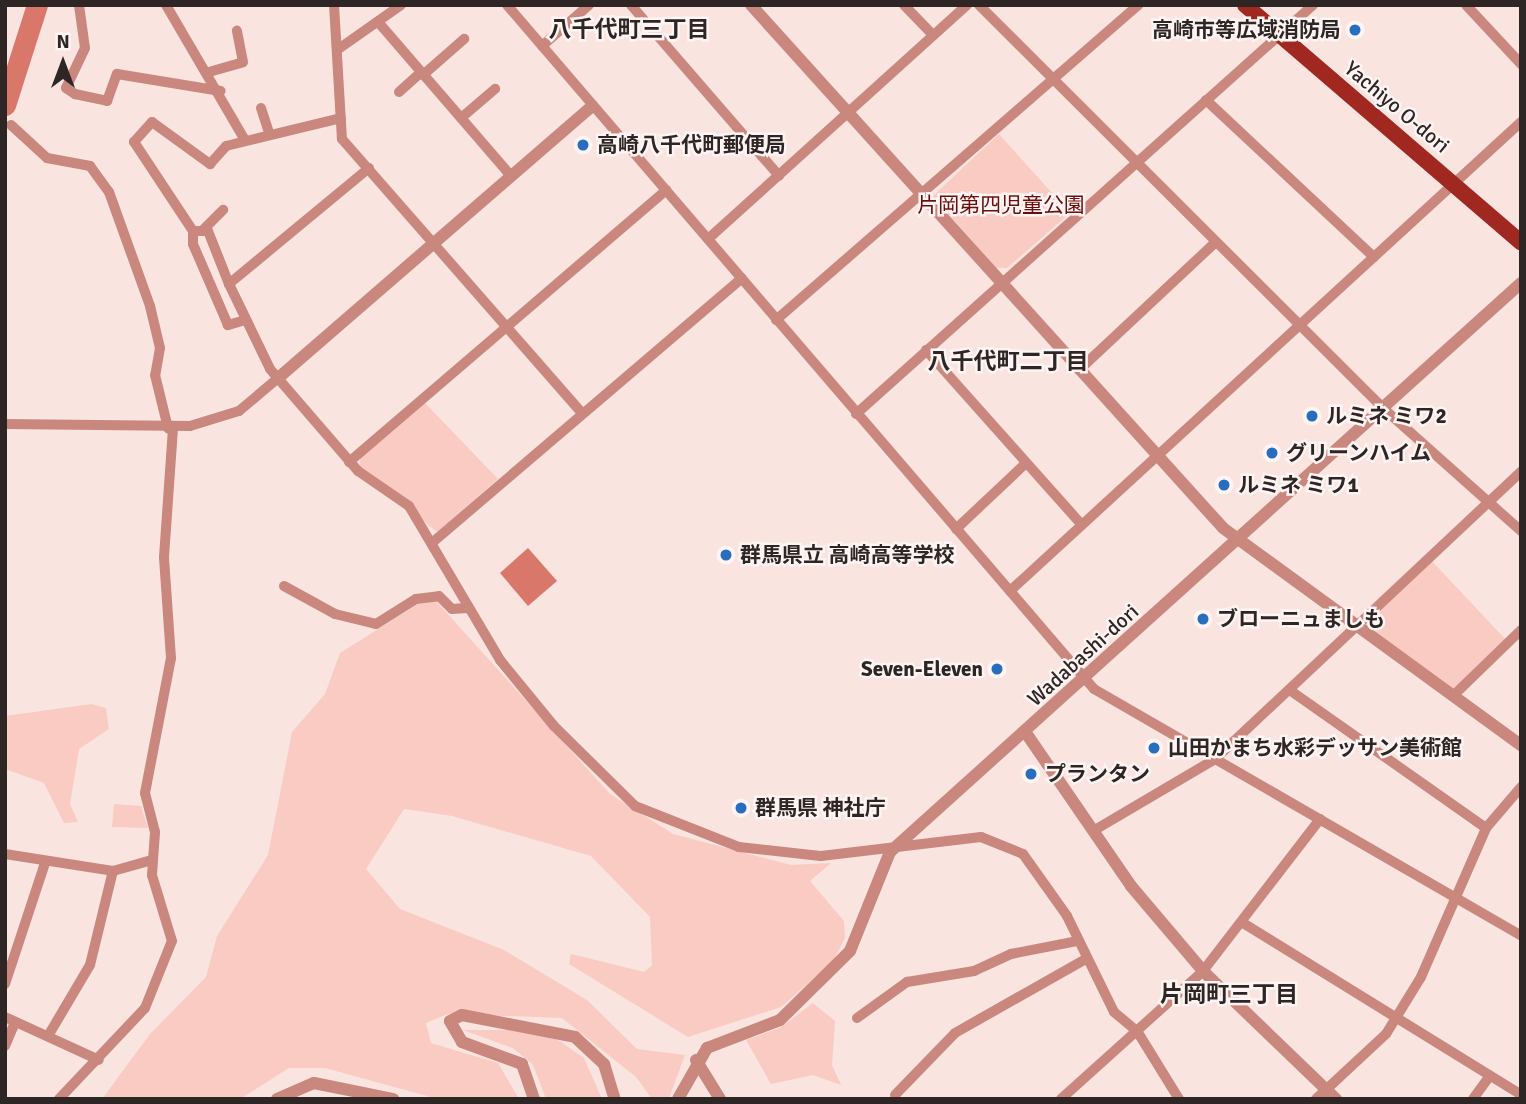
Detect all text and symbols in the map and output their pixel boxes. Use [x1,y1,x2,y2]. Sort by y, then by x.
district label: 八千代町三丁目 [549,16,709,44]
place label: 高崎市等広域消防局 [1152,17,1341,43]
marker: 高崎市等広域消防局 [1347,22,1363,38]
north arrow [28,28,98,98]
text: N [56,30,70,54]
street label: Yachiyo O-dori [1339,56,1455,158]
place label: 高崎八千代町郵便局 [597,132,786,158]
marker: 高崎八千代町郵便局 [575,137,591,153]
park label: 片岡第四児童公園 [917,192,1085,218]
district label: 八千代町二丁目 [928,348,1088,376]
place label: ルミネ ミワ2 [1326,403,1447,429]
marker: ルミネ ミワ2 [1304,408,1320,424]
place label: グリーンハイム [1286,440,1433,466]
marker: グリーンハイム [1264,445,1280,461]
place label: ルミネ ミワ1 [1238,472,1359,498]
marker: ルミネ ミワ1 [1216,477,1232,493]
place label: 群馬県立 高崎高等学校 [740,542,955,568]
marker: 群馬県立 高崎高等学校 [718,547,734,563]
street label: Wadabashi-dori [1022,599,1144,711]
place label: ブローニュましも [1217,606,1385,632]
marker: ブローニュましも [1195,611,1211,627]
place label: Seven-Eleven [861,656,983,682]
marker: Seven-Eleven [989,661,1005,677]
place label: 山田かまち水彩デッサン美術館 [1168,735,1462,761]
marker: 山田かまち水彩デッサン美術館 [1146,740,1162,756]
place label: プランタン [1045,761,1150,787]
marker: プランタン [1023,766,1039,782]
place label: 群馬県 神社庁 [755,795,886,821]
marker: 群馬県 神社庁 [733,800,749,816]
district label: 片岡町三丁目 [1160,981,1298,1009]

